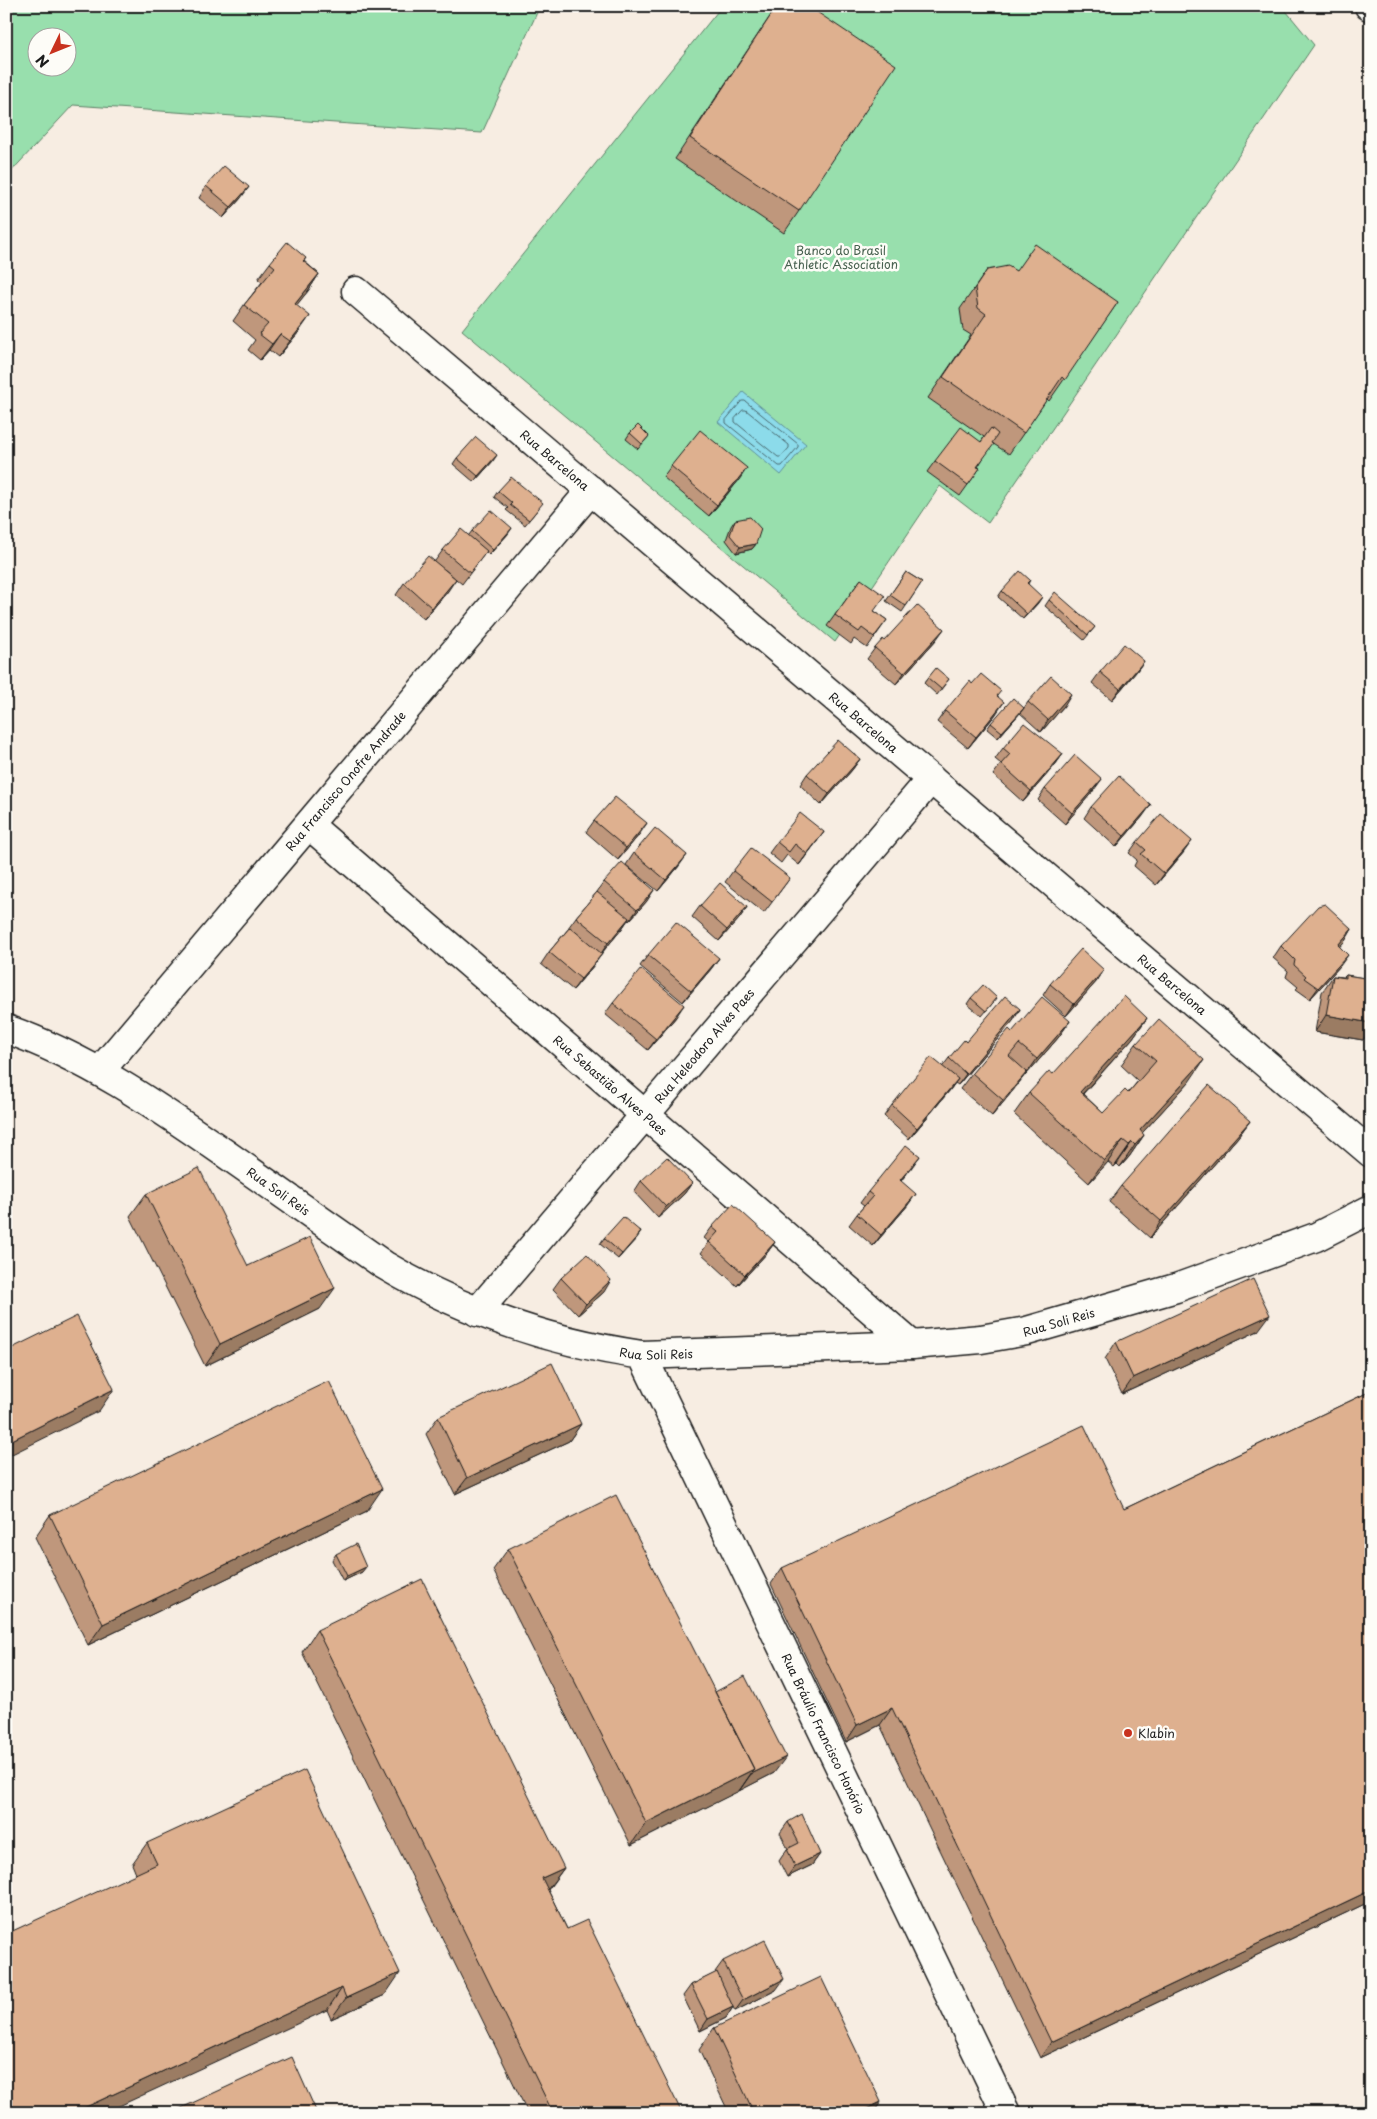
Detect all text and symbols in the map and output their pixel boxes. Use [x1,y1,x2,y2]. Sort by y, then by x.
north arrow [28,28,78,78]
text: N [31,50,54,72]
park label: Banco do Brasil Athletic Association [784,241,898,273]
street label: Rua Barcelona [516,425,594,495]
street label: Rua Barcelona [825,688,902,757]
street label: Rua Francisco Onofre Andrade [281,707,410,855]
street label: Rua Barcelona [1134,950,1211,1019]
street label: Rua Heleodoro Alves Paes [650,984,758,1107]
street label: Rua Sebastião Alves Paes [549,1031,672,1140]
street label: Rua Soli Reis [243,1162,314,1220]
street label: Rua Soli Reis [1021,1303,1097,1341]
street label: Rua Soli Reis [618,1343,694,1364]
street label: Rua Bráulio Francisco Honório [778,1650,870,1817]
place label: Klabin [1138,1724,1175,1742]
marker: Klabin [1122,1727,1134,1739]

